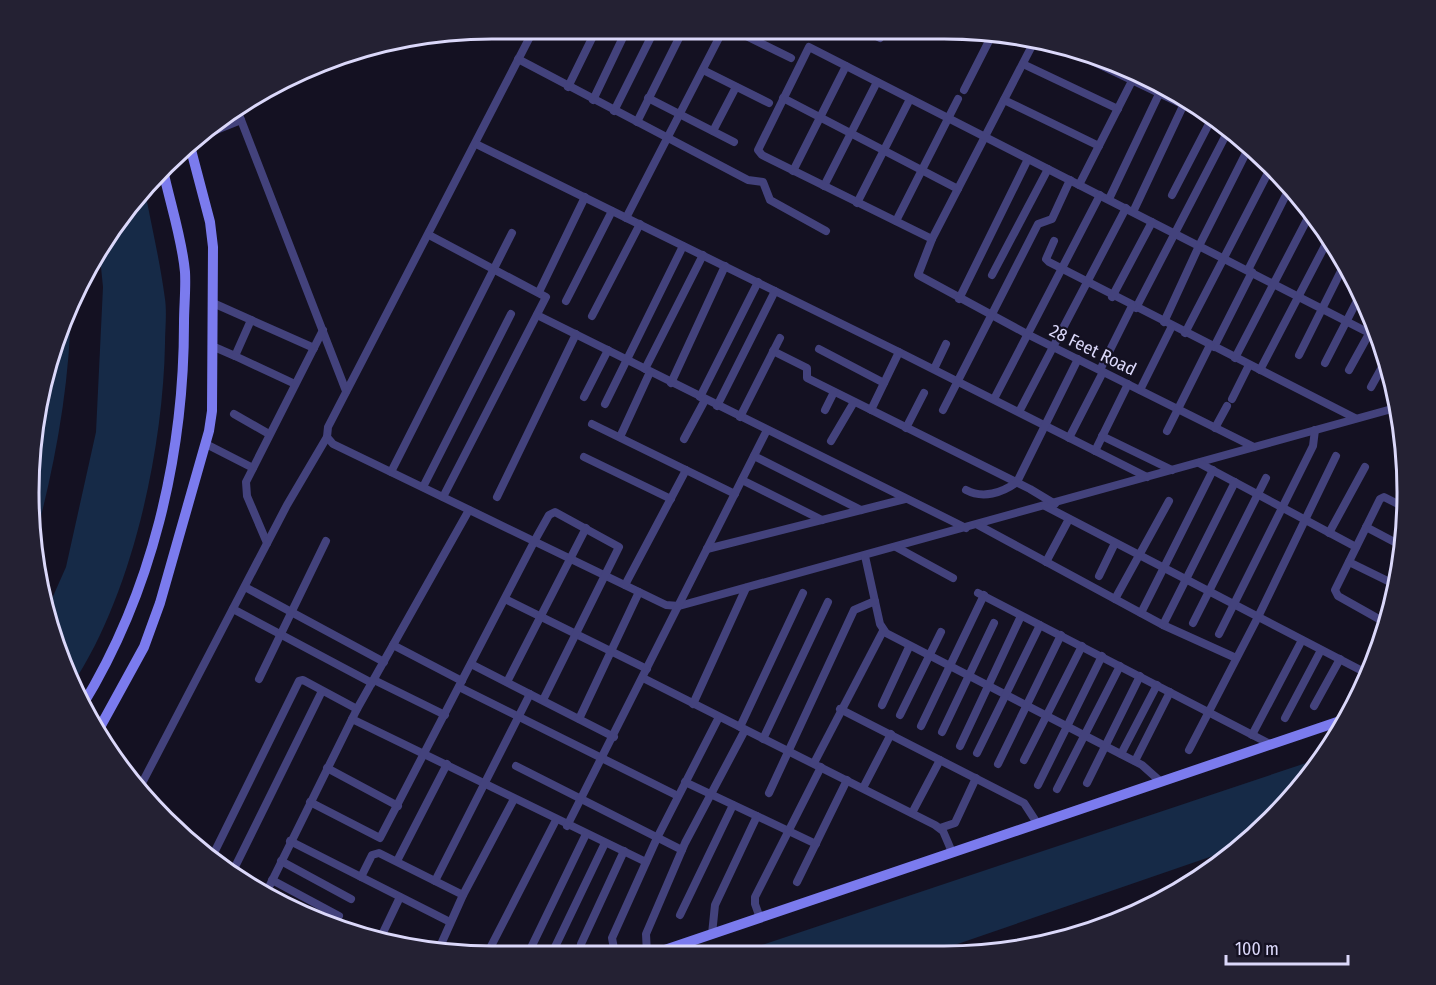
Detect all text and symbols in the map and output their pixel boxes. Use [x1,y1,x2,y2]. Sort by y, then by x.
street label: 28 Feet Road [1046,320,1140,380]
scale bar [1226,928,1348,966]
text: 100 m [1235,938,1279,960]

